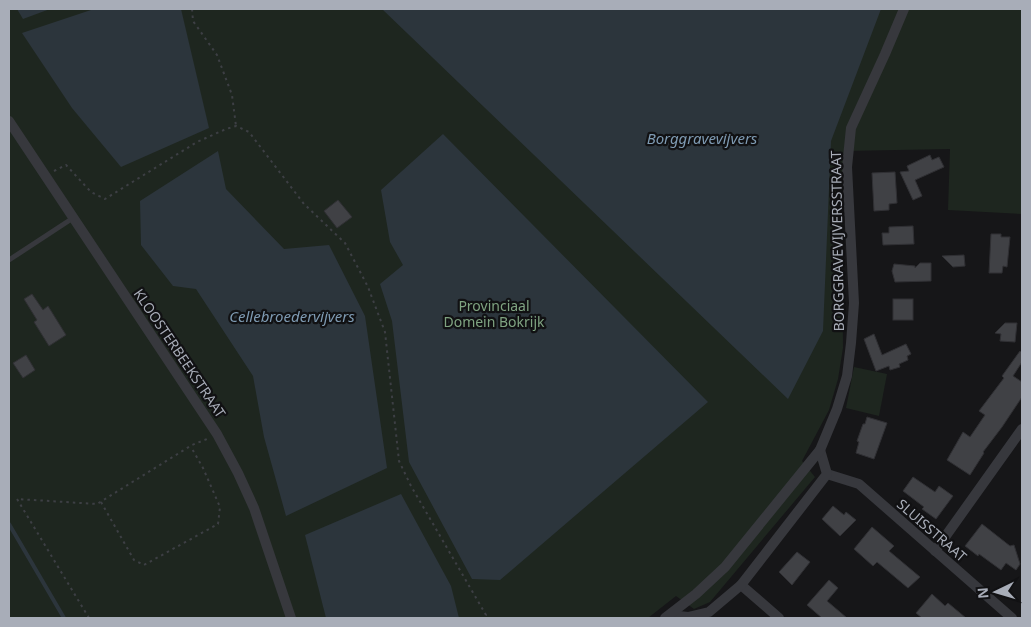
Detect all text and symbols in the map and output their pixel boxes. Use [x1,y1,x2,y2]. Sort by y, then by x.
water label: Borggravevijvers [647,128,758,148]
street label: BORGGRAVEVIJVERSSTRAAT [826,150,848,332]
street label: KLOOSTERBEEKSTRAAT [130,285,230,421]
park label: Provinciaal Domein Bokrijk [443,296,545,331]
water label: Cellebroedervijvers [229,306,355,326]
street label: SLUISSTRAAT [893,494,971,566]
north arrow [971,567,1021,617]
text: N [973,587,993,600]

